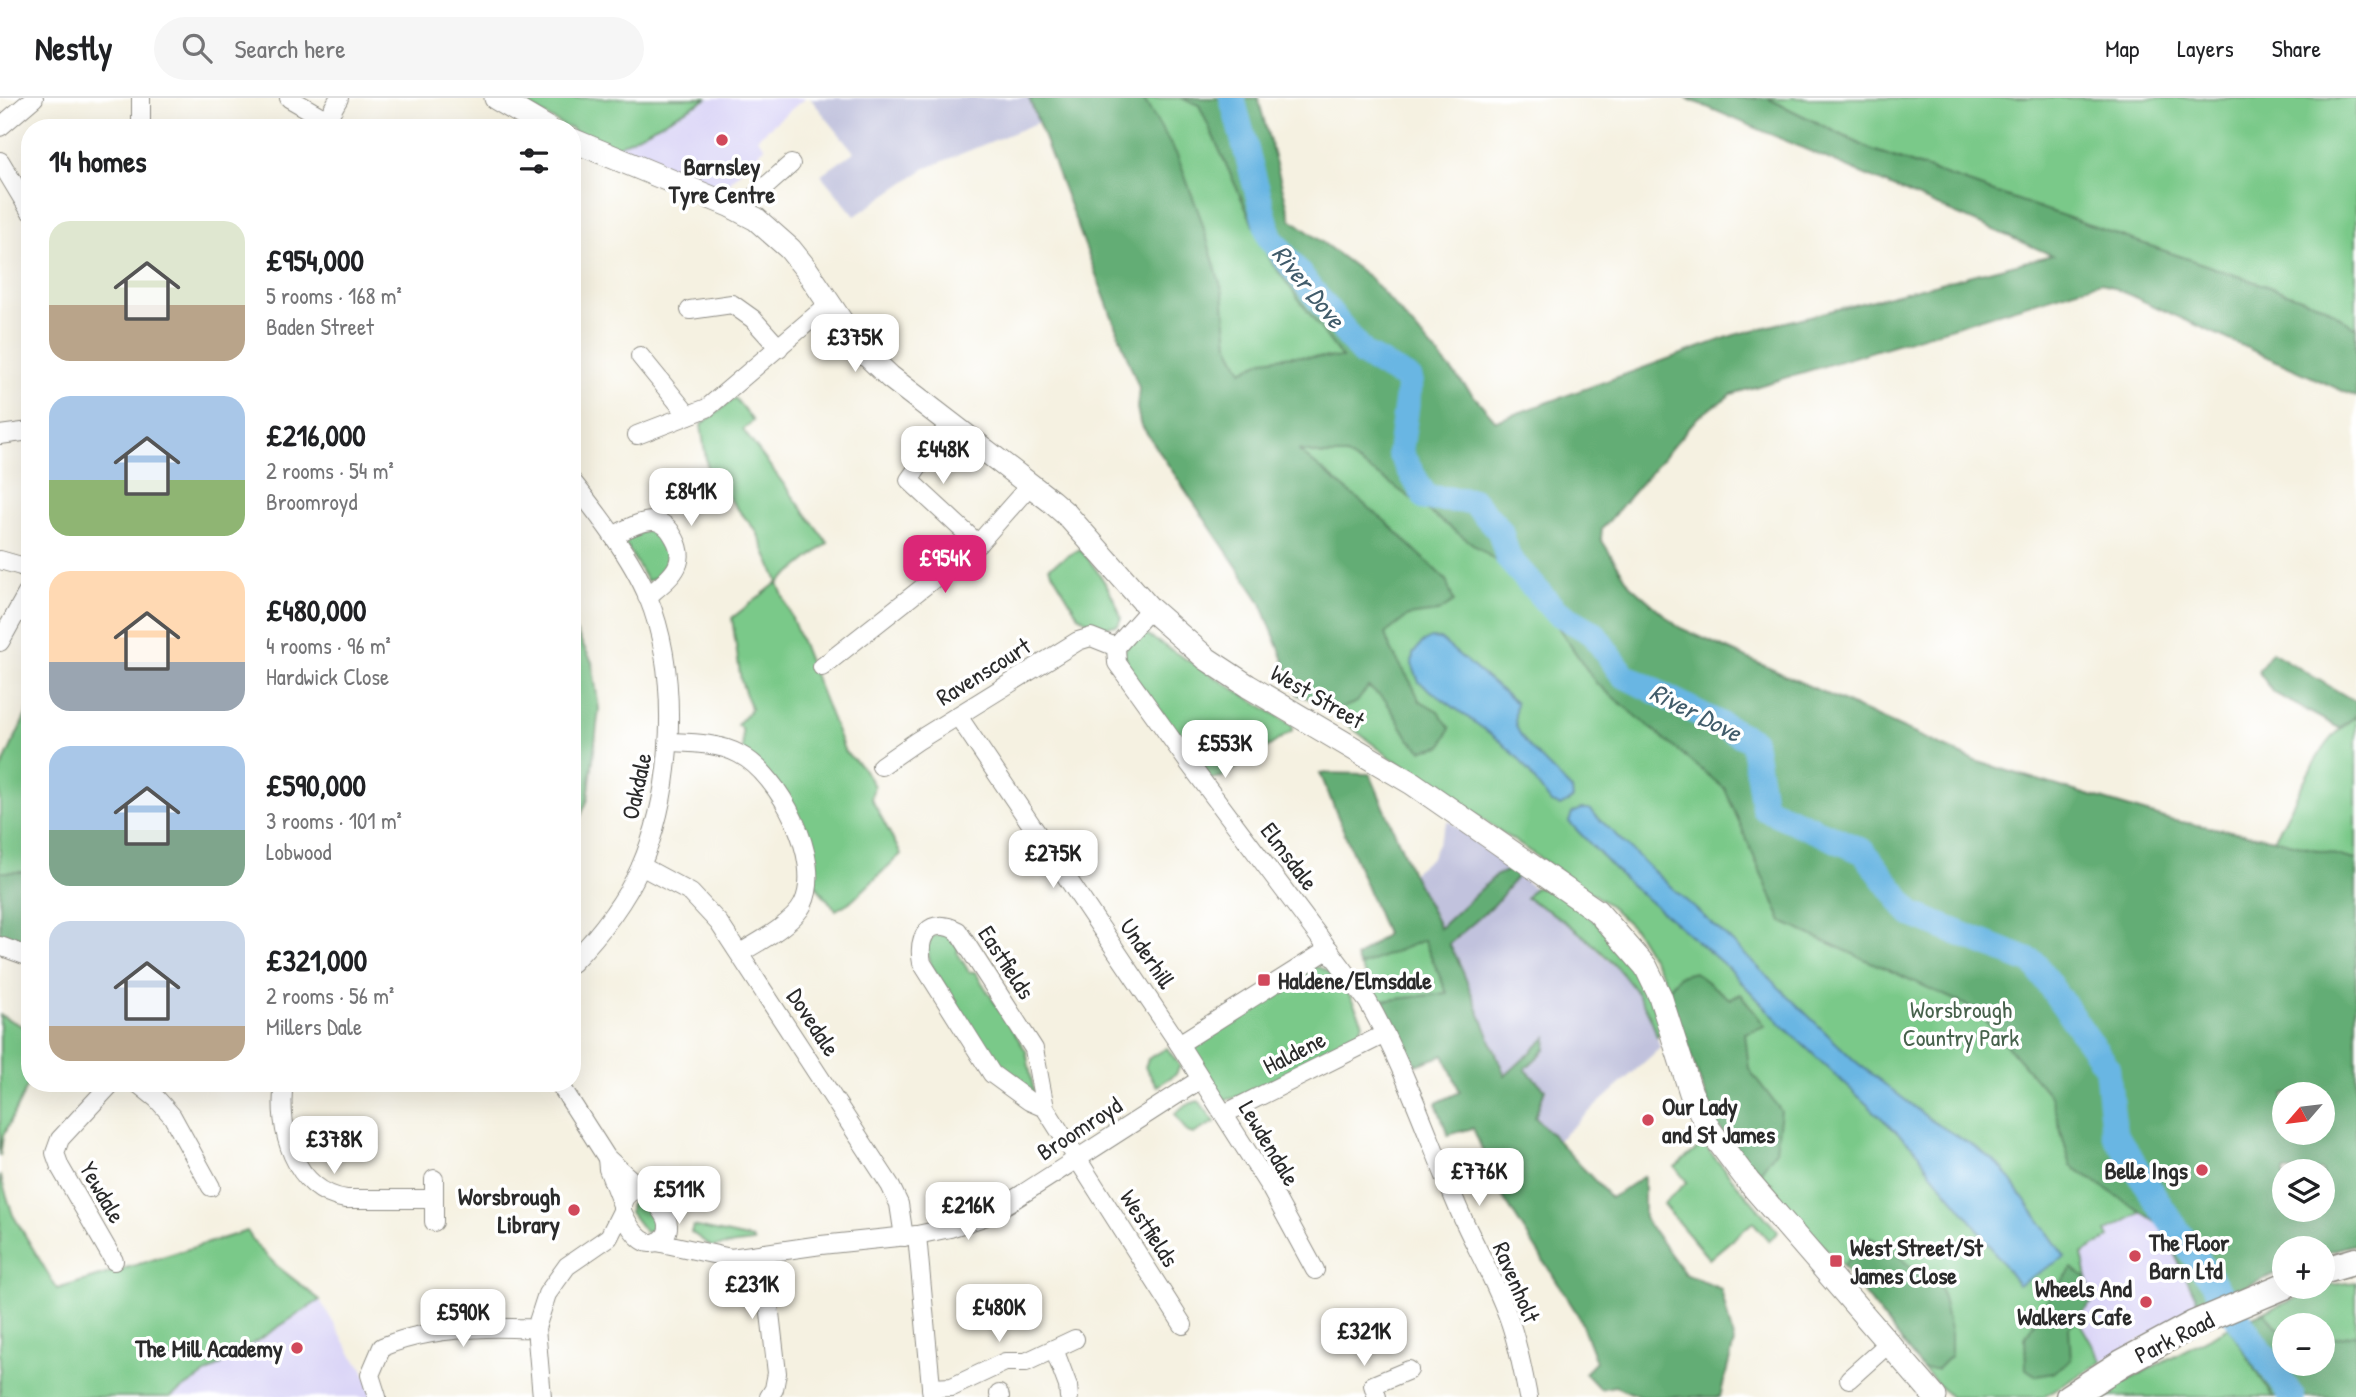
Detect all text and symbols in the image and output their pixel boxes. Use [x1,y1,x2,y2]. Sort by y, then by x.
search box [154,17,644,80]
text: Nestly [35,26,112,70]
icon: search [178,29,216,67]
text: Search here [234,31,346,66]
text: Map [2105,32,2139,64]
text: Layers [2177,32,2234,64]
text: Share [2272,32,2321,64]
marker: Barnsley Tyre Centre [714,132,730,148]
text: 14 homes [49,141,147,181]
icon: filters [515,142,553,180]
place label: Barnsley Tyre Centre [668,150,776,211]
water label: River Dove [1265,237,1354,336]
text: £954,000 [266,240,364,280]
icon: home [105,249,189,333]
text: 5 rooms · 168 m² [266,280,402,311]
text: Baden Street [266,311,374,342]
pin: £375K [806,314,904,374]
text: £375K [827,321,883,352]
text: £216,000 [266,415,366,455]
icon: home [105,424,189,508]
pin: £448K [894,426,992,486]
text: £448K [917,433,969,464]
text: 2 rooms · 54 m² [266,455,394,486]
pin: £841K [642,468,740,528]
text: £841K [665,475,717,506]
text: Broomroyd [266,486,358,517]
pin: £954K [896,536,994,595]
text: £954K [919,542,971,573]
text: £480,000 [266,590,367,630]
icon: home [105,599,189,683]
street label: Ravenscourt [930,629,1037,713]
text: 4 rooms · 96 m² [266,630,391,661]
street label: West Street [1265,656,1371,736]
text: Hardwick Close [266,661,389,692]
water label: River Dove [1644,674,1749,751]
pin: £553K [1176,720,1274,780]
text: £553K [1198,727,1252,758]
street label: Oakdale [613,749,659,822]
text: £590,000 [266,765,366,805]
icon: home [105,774,189,858]
text: 3 rooms · 101 m² [266,805,402,836]
street label: Elmsdale [1254,816,1326,897]
pin: £275K [1004,830,1102,890]
text: Lobwood [266,836,331,867]
text: £275K [1025,837,1081,868]
street label: Underhill [1113,912,1183,995]
street label: Eastfields [971,919,1043,1005]
text: £321,000 [266,940,367,980]
icon: home [105,949,189,1033]
place label: Haldene/Elmsdale [1278,964,1432,996]
marker: Haldene/Elmsdale [1256,972,1272,988]
text: 2 rooms · 56 m² [266,980,394,1011]
street label: Dovedale [780,982,848,1063]
park label: Worsbrough Country Park [1903,993,2019,1053]
text: Millers Dale [266,1011,362,1042]
street label: Haldene [1257,1022,1331,1081]
north arrow [2272,1082,2334,1144]
map controls [2272,1082,2335,1376]
street label: Broomroyd [1030,1089,1128,1167]
place label: Our Lady and St James [1662,1090,1775,1150]
street label: Lewdendale [1232,1094,1308,1192]
marker: Our Lady and St James [1640,1112,1656,1128]
pin: £378K [285,1116,383,1176]
text: £378K [306,1123,362,1154]
pin: £776K [1430,1148,1528,1208]
place label: Belle Ings [2104,1154,2188,1187]
street label: Yewdale [73,1155,134,1229]
text: £776K [1451,1155,1507,1186]
button: layers [2272,1159,2335,1222]
marker: Belle Ings [2194,1162,2210,1178]
pin: £511K [630,1166,728,1226]
text: £511K [653,1173,705,1204]
place label: Worsbrough Library [458,1180,560,1241]
pin: £216K [919,1182,1017,1242]
street label: Westfields [1113,1183,1187,1273]
text: £216K [942,1189,994,1220]
marker: Worsbrough Library [566,1202,582,1218]
place label: The Floor Barn Ltd [2148,1226,2230,1286]
place label: West Street/St James Close [1850,1231,1983,1291]
button: + [2272,1236,2335,1299]
street label: Ravenholt [1486,1237,1549,1328]
marker: The Floor Barn Ltd [2127,1248,2143,1264]
marker: West Street/St James Close [1828,1253,1844,1269]
pin: £231K [703,1262,801,1321]
text: £231K [725,1268,779,1299]
place label: Wheels And Walkers Cafe [2017,1272,2133,1332]
pin: £480K [950,1284,1048,1344]
pin: £590K [414,1290,512,1349]
text: £480K [972,1291,1026,1322]
marker: Wheels And Walkers Cafe [2138,1294,2154,1310]
text: £590K [436,1296,490,1327]
street label: Park Road [2129,1303,2219,1371]
pin: £321K [1315,1308,1413,1368]
button: − [2272,1313,2335,1376]
text: £321K [1337,1315,1391,1346]
place label: The Mill Academy [134,1332,283,1365]
marker: The Mill Academy [289,1340,305,1356]

